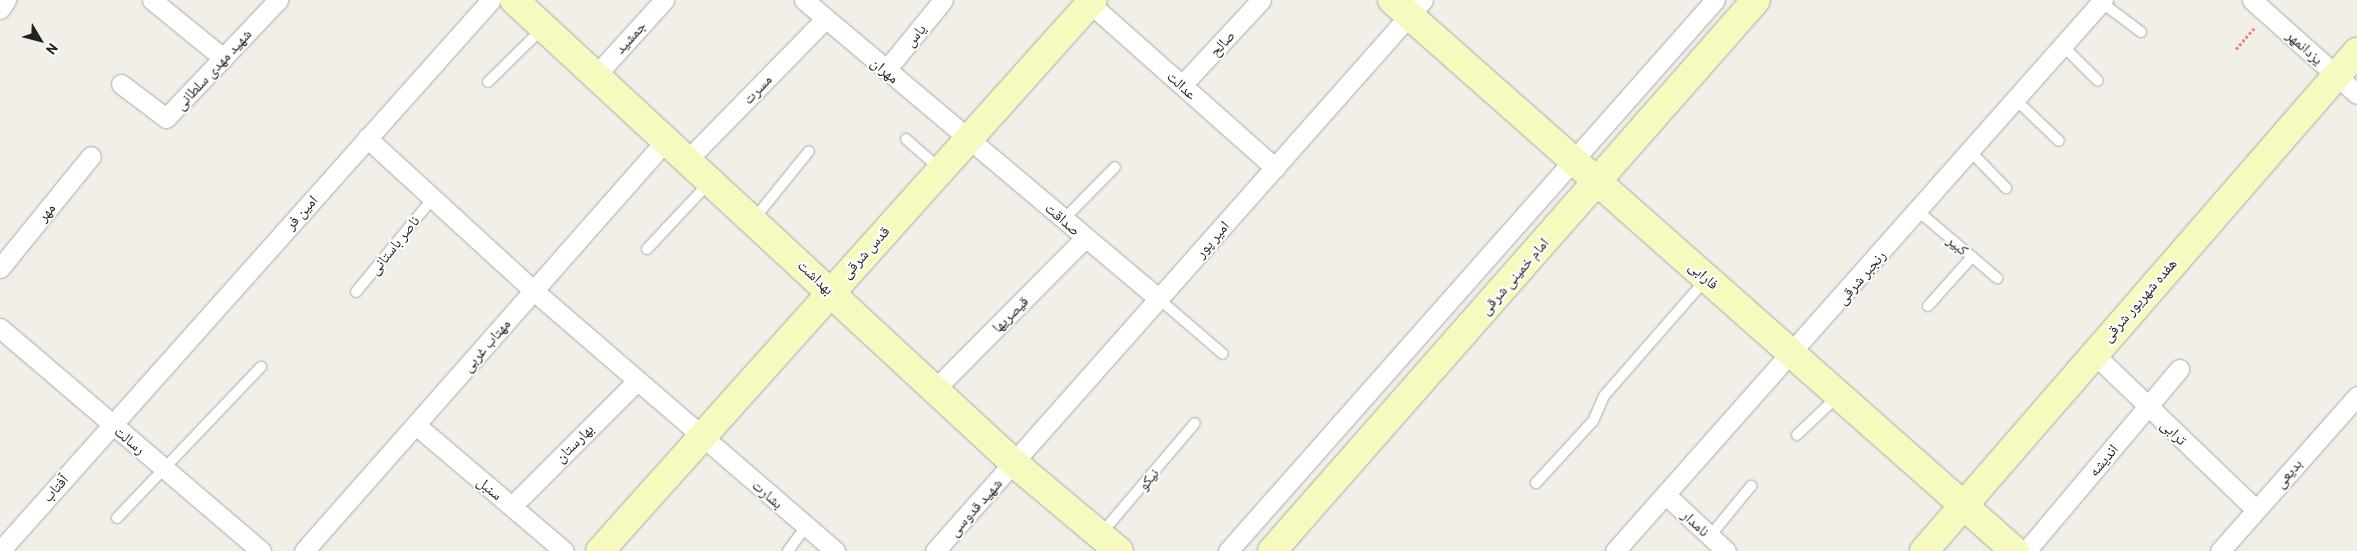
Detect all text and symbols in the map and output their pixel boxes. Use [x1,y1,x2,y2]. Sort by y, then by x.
north arrow [15,15,65,65]
street label: جمشید [611,17,649,57]
street label: یاس [900,20,930,50]
street label: شهید مهدی سلطانی [171,25,255,113]
street label: صالح [1206,26,1238,60]
street label: یزدانمهر [2283,26,2327,68]
text: N [43,40,62,58]
street label: مهران [867,53,903,87]
street label: عدالت [1163,67,1201,103]
street label: مسرت [739,70,775,108]
street label: امین فر [281,191,321,233]
street label: مهر [33,199,59,225]
street label: صداقت [1042,199,1084,239]
street label: ناصر باستانی [365,212,423,278]
street label: امیر پور [1191,217,1233,261]
street label: قدس شرقی [837,222,893,282]
street label: کبیر [1944,231,1972,259]
street label: امام خمینی شرقی [1476,234,1552,318]
street label: رنجبر شرقی [1833,246,1889,308]
street label: هفده شهریور شرقی [2098,255,2180,345]
street label: بهداشت [794,256,838,298]
street label: فارابی [1685,257,1723,293]
street label: قیصریها [988,292,1032,336]
street label: مهتاب غربی [458,315,514,375]
street label: ترابی [2157,415,2191,449]
street label: بهارستان [551,420,597,466]
street label: رسالت [111,422,149,458]
street label: اندیشه [2084,440,2122,480]
street label: بدیعی [2270,455,2306,491]
street label: نیکو [1134,464,1162,494]
street label: آفتاب [38,471,72,505]
street label: سنبل [474,472,506,504]
street label: شهید قدوسی [944,474,1006,540]
street label: بشارت [749,476,787,512]
street label: نامدار [1678,506,1714,540]

